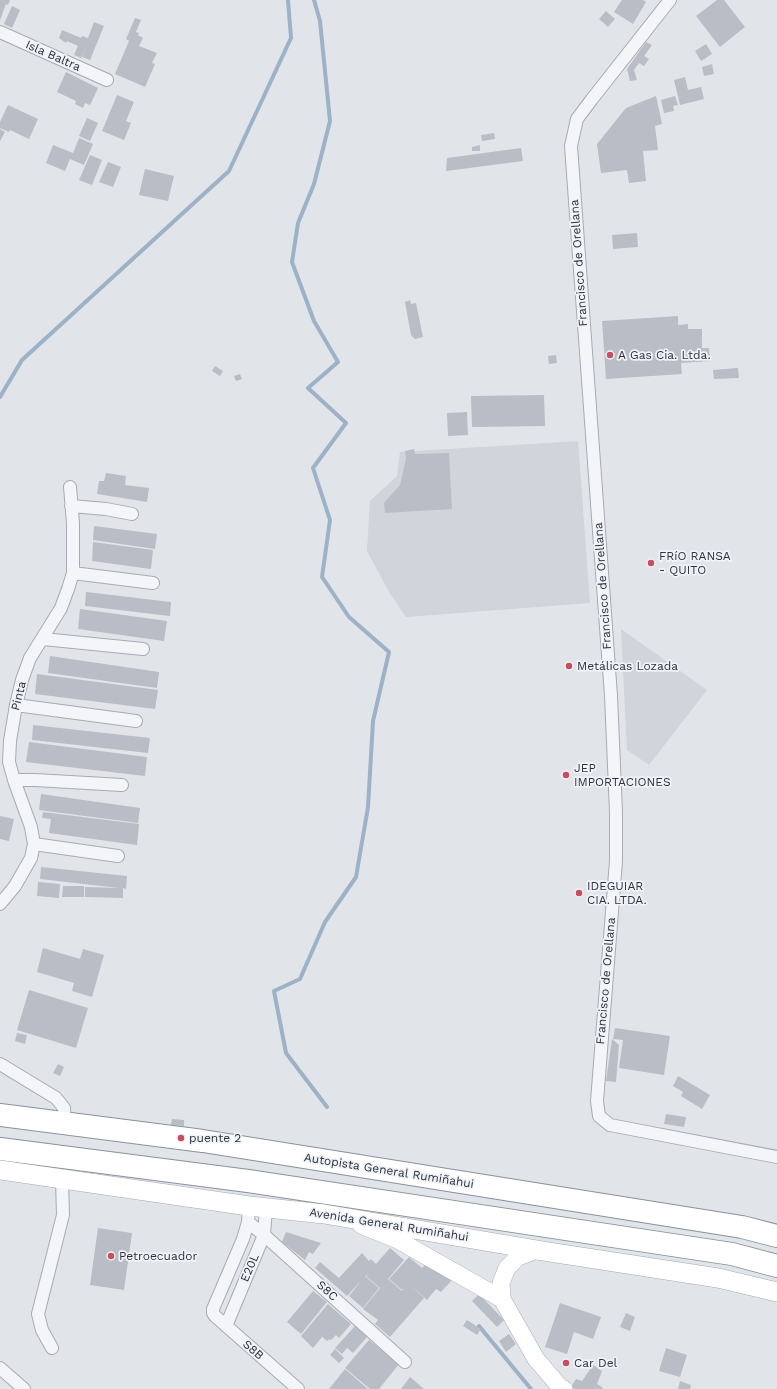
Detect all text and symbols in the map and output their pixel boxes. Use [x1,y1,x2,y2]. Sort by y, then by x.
street label: Isla Baltra [23,37,83,75]
street label: Francisco de Orellana [567,199,591,327]
place label: A Gas Cia. Ltda. [618,348,711,362]
marker: A Gas Cia. Ltda. [605,350,615,360]
street label: Francisco de Orellana [591,522,615,650]
place label: FRíO RANSA - QUITO [659,549,731,577]
marker: FRíO RANSA - QUITO [646,558,656,568]
place label: Metálicas Lozada [577,659,678,673]
marker: Metálicas Lozada [564,661,574,671]
street label: Pinta [8,680,30,712]
place label: JEP IMPORTACIONES [574,761,671,789]
marker: JEP IMPORTACIONES [561,770,571,780]
place label: IDEGUIAR CIA. LTDA. [587,879,647,907]
marker: IDEGUIAR CIA. LTDA. [574,888,584,898]
street label: Francisco de Orellana [593,917,619,1045]
place label: puente 2 [189,1131,241,1145]
marker: puente 2 [176,1133,186,1143]
street label: Autopista General Rumiñahui [303,1150,475,1192]
street label: Avenida General Rumiñahui [308,1205,470,1245]
place label: Petroecuador [119,1249,197,1263]
marker: Petroecuador [106,1251,116,1261]
street label: E20L [238,1252,262,1284]
street label: S8C [314,1278,340,1304]
street label: S8B [240,1337,266,1363]
place label: Car Del [574,1356,617,1370]
marker: Car Del [561,1358,571,1368]

